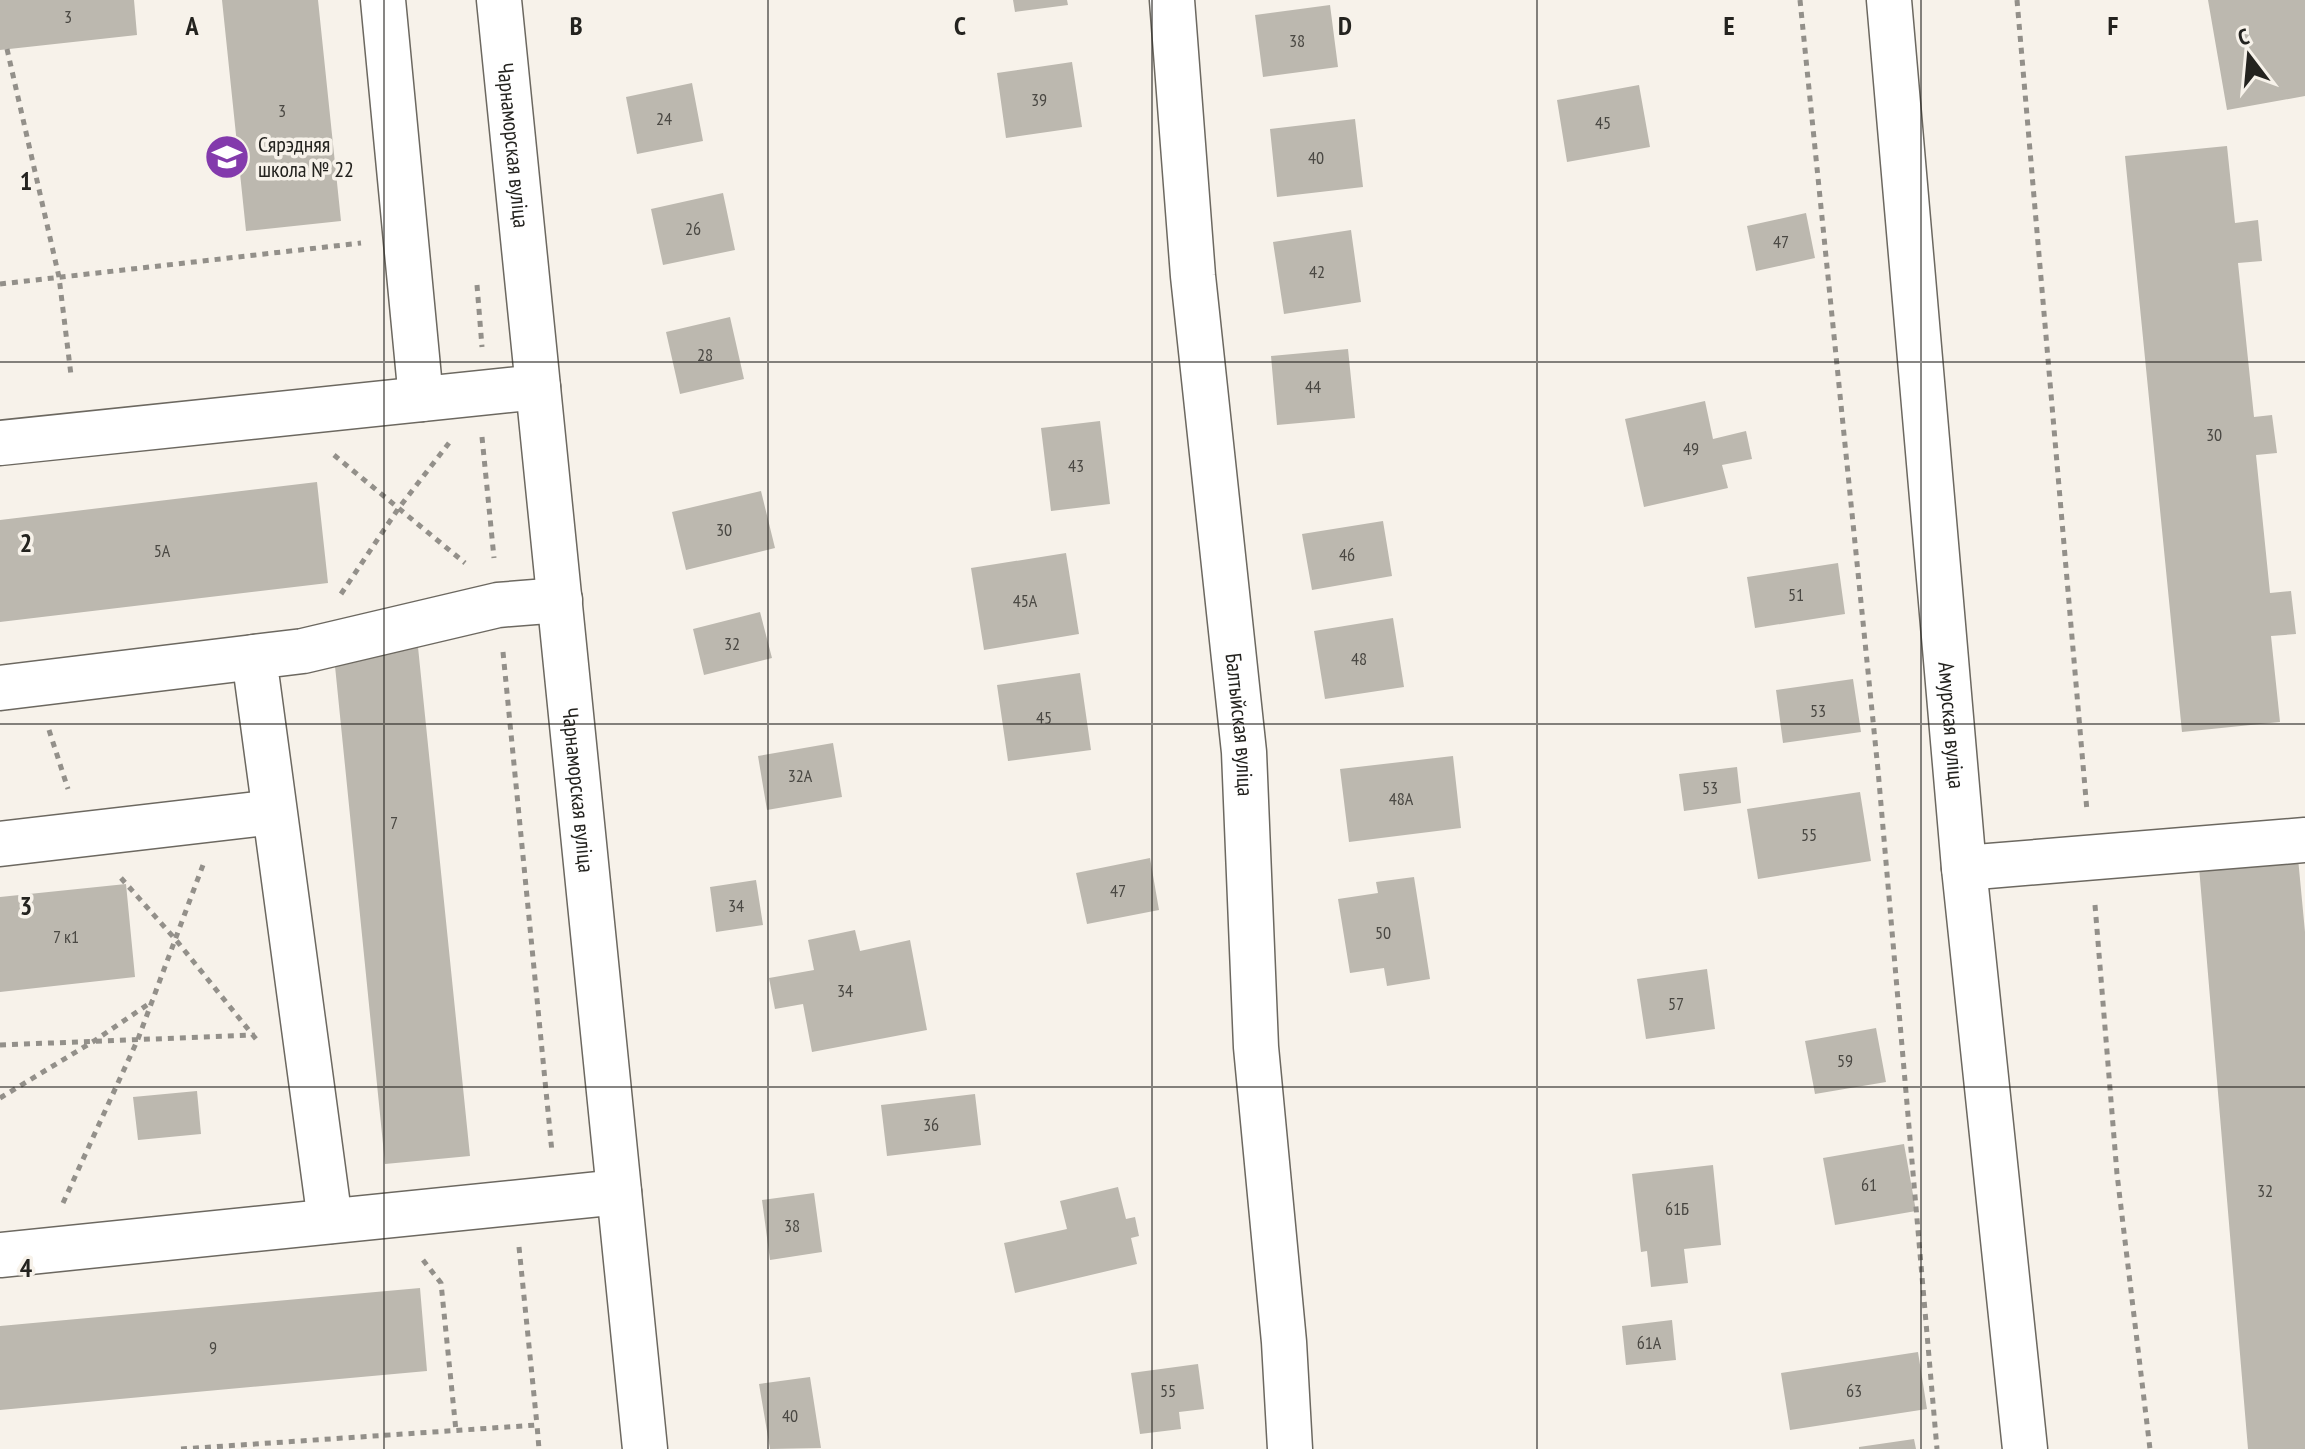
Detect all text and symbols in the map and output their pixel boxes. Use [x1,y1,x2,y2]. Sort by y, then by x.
house number: 3 [64,5,72,28]
text: A [184,9,199,42]
text: B [570,9,583,42]
text: C [954,9,966,42]
text: D [1338,9,1352,42]
text: E [1723,9,1735,42]
text: F [2108,9,2119,42]
north arrow [2209,16,2289,96]
text: С [2235,22,2252,52]
house number: 38 [1289,29,1305,52]
street label: Чарнаморская вуліца [491,61,536,229]
house number: 39 [1031,88,1047,111]
house number: 3 [278,99,286,122]
house number: 24 [656,107,672,130]
house number: 45 [1595,111,1611,134]
place label: Сярэдняя школа № 22 [258,130,354,183]
school or university icon: Сярэдняя школа № 22 [203,133,251,181]
house number: 40 [1308,146,1324,169]
text: 1 [20,164,32,197]
house number: 26 [685,217,701,240]
house number: 47 [1773,230,1789,253]
house number: 42 [1309,260,1325,283]
house number: 28 [697,343,713,366]
house number: 44 [1305,375,1321,398]
house number: 30 [2206,423,2222,446]
house number: 49 [1683,437,1699,460]
house number: 43 [1068,454,1084,477]
house number: 30 [716,518,732,541]
text: 2 [20,526,32,559]
house number: 5А [154,539,171,562]
house number: 46 [1339,543,1355,566]
house number: 51 [1788,583,1804,606]
house number: 45А [1013,589,1038,612]
house number: 32 [724,632,740,655]
house number: 48 [1351,647,1367,670]
street label: Балтыйская вуліца [1219,652,1260,797]
street label: Амурская вуліца [1932,661,1971,790]
house number: 53 [1810,699,1826,722]
street label: Чарнаморская вуліца [556,706,601,874]
house number: 45 [1036,706,1052,729]
house number: 32А [788,764,813,787]
house number: 53 [1702,776,1718,799]
house number: 48А [1389,787,1414,810]
house number: 7 [390,811,398,834]
house number: 55 [1801,823,1817,846]
house number: 47 [1110,879,1126,902]
text: 3 [20,889,32,922]
house number: 34 [728,894,744,917]
house number: 50 [1375,921,1391,944]
house number: 7 к1 [53,925,79,948]
house number: 34 [837,979,853,1002]
house number: 57 [1668,992,1684,1015]
house number: 59 [1837,1049,1853,1072]
house number: 36 [923,1113,939,1136]
house number: 61 [1861,1173,1877,1196]
house number: 32 [2257,1179,2273,1202]
house number: 61Б [1665,1197,1689,1220]
house number: 38 [784,1214,800,1237]
text: 4 [20,1251,33,1284]
house number: 61А [1637,1331,1662,1354]
house number: 9 [209,1336,217,1359]
house number: 55 [1160,1379,1176,1402]
house number: 63 [1846,1379,1862,1402]
house number: 40 [782,1404,798,1427]

